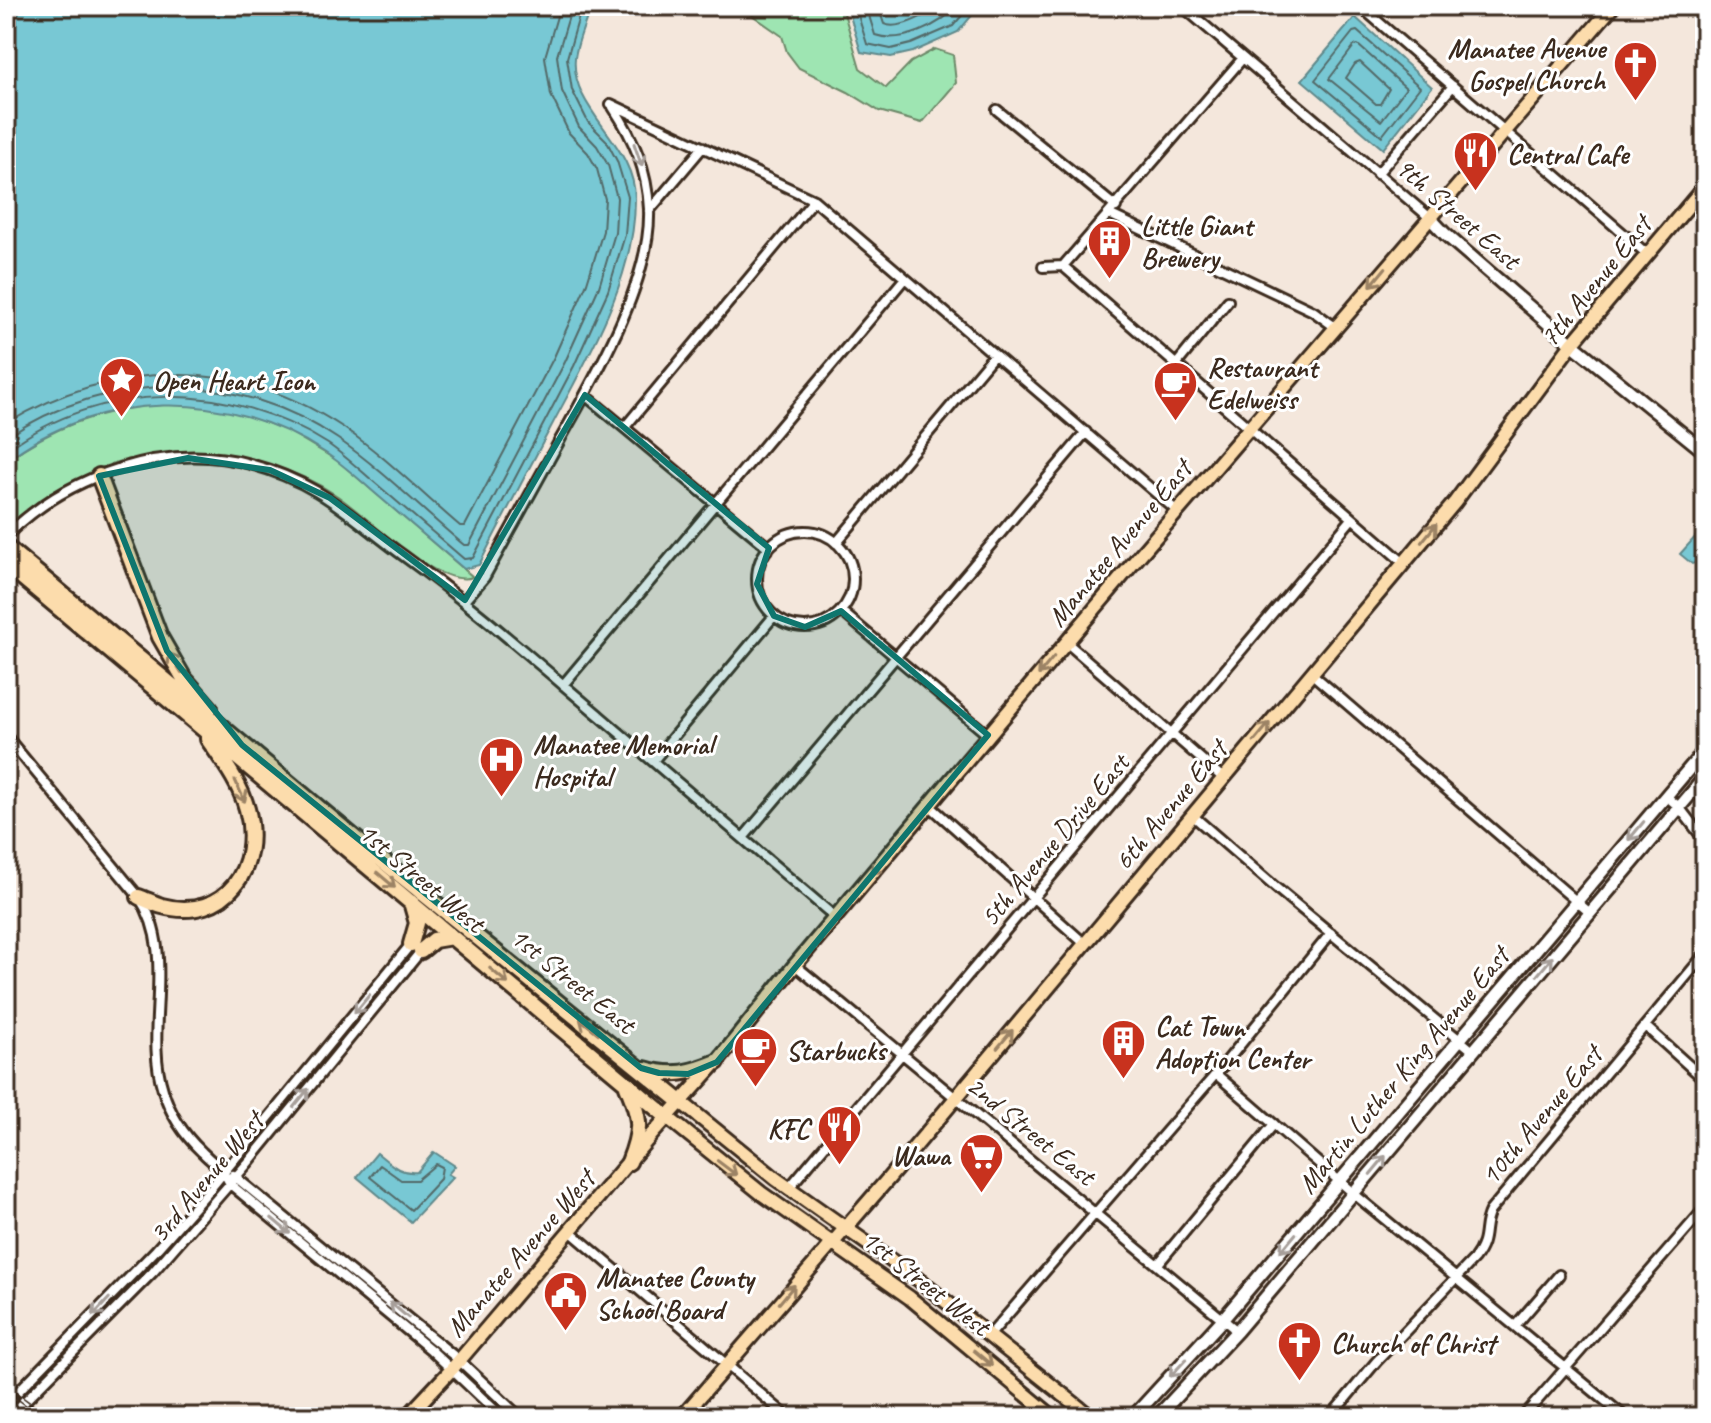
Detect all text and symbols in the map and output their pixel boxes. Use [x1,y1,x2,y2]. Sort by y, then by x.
place label: Manatee Avenue Gospel Church [1448,31,1608,98]
church icon: Manatee Avenue Gospel Church [1612,40,1660,103]
restaurant icon: Central Cafe [1452,130,1500,193]
place label: Central Cafe [1507,137,1631,172]
one-way arrow [632,142,647,167]
street label: 9th Street East [1389,149,1530,278]
street label: 7th Avenue East [1532,206,1661,354]
place label: Little Giant Brewery [1141,208,1256,275]
building icon: Little Giant Brewery [1086,217,1134,280]
one-way arrow [1369,266,1387,286]
place label: Restaurant Edelweiss [1207,350,1321,417]
place icon: Open Heart Icon [98,356,146,419]
cafe icon: Restaurant Edelweiss [1152,359,1200,422]
place label: Open Heart Icon [153,363,317,398]
street label: Manatee Avenue East [1039,450,1201,633]
one-way arrow [1420,524,1438,544]
one-way arrow [166,652,182,675]
one-way arrow [1037,656,1055,676]
one-way arrow [1253,723,1271,743]
place label: Manatee Memorial Hospital [533,727,718,794]
street label: 6th Avenue East [1106,730,1237,877]
hospital icon: Manatee Memorial Hospital [478,736,526,799]
street label: 5th Avenue Drive East [972,745,1138,933]
one-way arrow [233,779,248,803]
street label: 1st Street West [352,814,494,941]
one-way arrow [1628,820,1646,841]
one-way arrow [870,855,888,875]
one-way arrow [375,871,395,889]
street label: 1st Street East [504,919,645,1043]
street label: Martin Luther King Avenue East [1290,937,1519,1200]
one-way arrow [1536,956,1554,977]
one-way arrow [488,967,509,985]
one-way arrow [353,994,371,1014]
place label: Cat Town Adoption Center [1155,1009,1313,1076]
one-way arrow [579,1017,600,1034]
building icon: Cat Town Adoption Center [1100,1018,1148,1081]
cafe icon: Starbucks [731,1026,779,1089]
one-way arrow [996,1030,1014,1050]
place label: Starbucks [786,1033,889,1068]
street label: 10th Avenue East [1473,1035,1612,1192]
street label: 2nd Street East [960,1068,1104,1194]
one-way arrow [292,1088,310,1109]
street label: 3rd Avenue West [141,1102,273,1250]
restaurant icon: KFC [816,1104,864,1167]
place label: KFC [767,1111,813,1146]
supermarket icon: Wawa [957,1131,1005,1194]
place label: Wawa [892,1138,953,1173]
one-way arrow [1369,1155,1387,1175]
one-way arrow [716,1159,737,1176]
street label: Manatee Avenue West [438,1160,604,1344]
one-way arrow [270,1217,290,1235]
street label: 1st Street West [855,1221,999,1345]
one-way arrow [1279,1232,1297,1253]
place label: Manatee County School Board [596,1260,757,1327]
public building icon: Manatee County School Board [541,1269,589,1332]
one-way arrow [778,1284,796,1305]
one-way arrow [91,1297,110,1317]
one-way arrow [389,1301,409,1319]
church icon: Church of Christ [1276,1319,1324,1382]
place label: Church of Christ [1331,1326,1500,1361]
one-way arrow [972,1349,993,1367]
one-way arrow [1170,1358,1188,1378]

